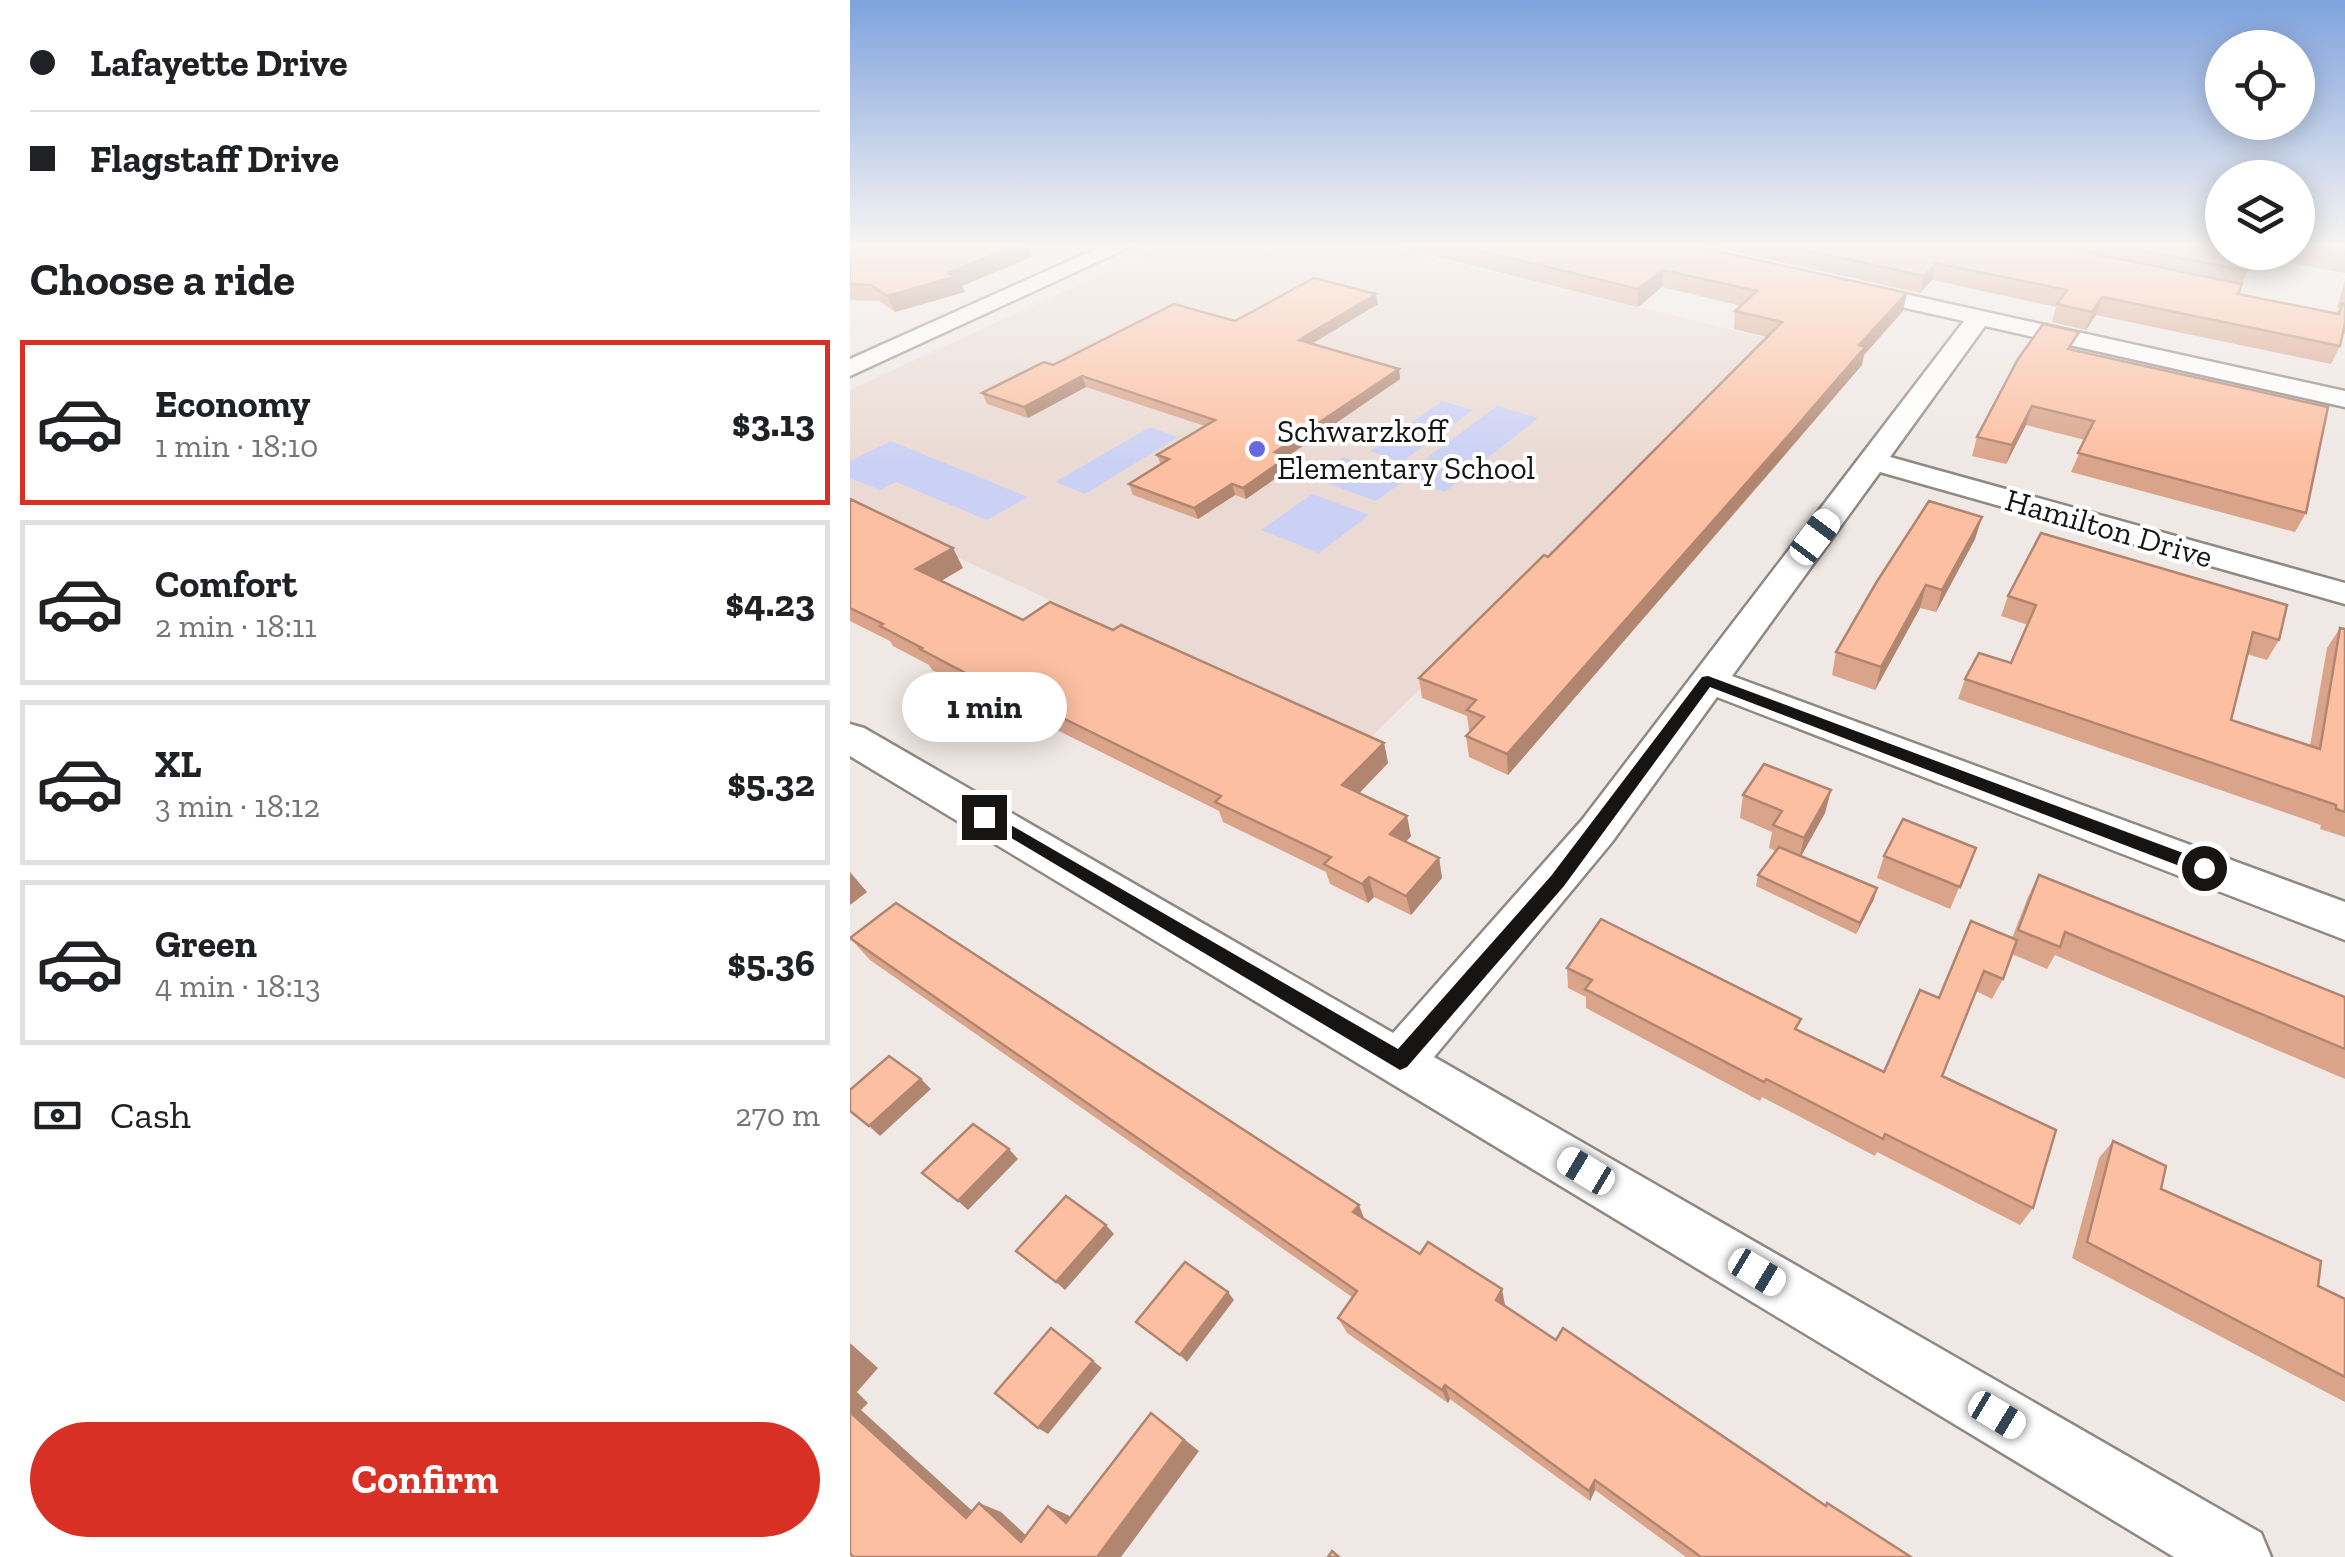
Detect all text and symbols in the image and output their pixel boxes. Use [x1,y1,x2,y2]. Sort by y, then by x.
map controls [2205,30,2315,270]
button: locate [2205,30,2315,140]
text: Lafayette Drive [90,40,348,86]
text: Flagstaff Drive [90,136,339,182]
button: layers [2205,160,2315,270]
text: Choose a ride [30,253,295,307]
icon: car [35,378,125,468]
text: Economy [155,381,310,427]
text: $3.13 [732,400,815,446]
place label: Schwarzkoff Elementary School [1277,412,1535,487]
text: 1 min · 18:10 [155,427,319,465]
marker: Schwarzkoff Elementary School [1246,438,1268,460]
street label: Hamilton Drive [2001,480,2217,576]
car [1785,504,1845,570]
icon: car [35,558,125,648]
text: Comfort [155,561,297,607]
text: $4.23 [725,580,815,626]
text: 2 min · 18:11 [155,607,317,645]
callout: 1 min [902,672,1066,742]
text: 1 min [947,688,1022,726]
icon: car [35,738,125,828]
text: XL [155,741,202,787]
text: $5.32 [727,760,815,806]
text: 3 min · 18:12 [155,787,320,825]
route end [962,795,1007,840]
route start [2182,846,2227,891]
icon: car [35,918,125,1008]
text: Green [155,921,257,967]
text: $5.36 [727,940,815,986]
text: 4 min · 18:13 [155,967,321,1005]
icon: cash [30,1088,85,1143]
text: Cash [110,1092,191,1138]
text: 270 m [735,1096,820,1134]
car [1553,1143,1619,1199]
car [1724,1244,1790,1300]
car [1964,1387,2030,1443]
button: Confirm [30,1422,820,1537]

